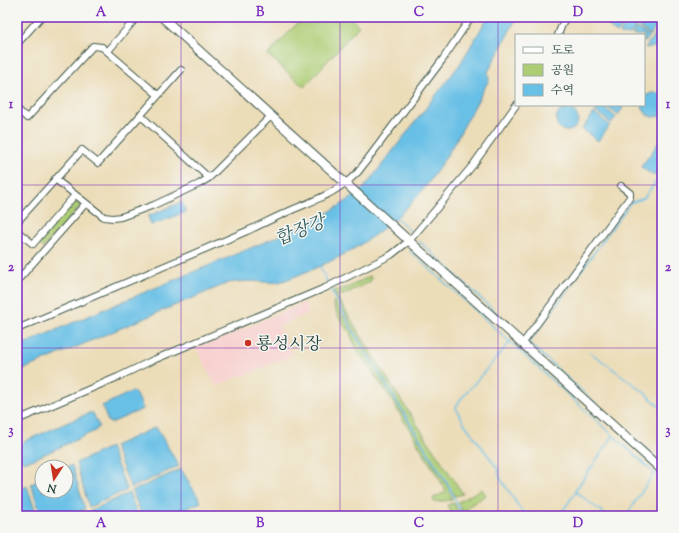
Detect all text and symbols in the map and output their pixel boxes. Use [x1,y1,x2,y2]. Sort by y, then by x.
text: A [96,4,107,22]
text: B [256,4,265,22]
text: C [414,4,424,22]
text: D [573,4,583,22]
legend [515,34,645,106]
text: 도로 [551,42,575,60]
text: 공원 [551,62,574,80]
text: 수역 [551,82,574,100]
text: 1 [9,96,14,114]
text: 1 [666,96,671,114]
water label: 합장강 [272,209,332,254]
text: 2 [8,259,15,277]
text: 2 [665,259,672,277]
place label: 룡성시장 [256,333,322,357]
marker: 룡성시장 [243,338,253,348]
text: 3 [8,422,14,440]
text: 3 [665,422,671,440]
north arrow [34,459,74,499]
text: N [46,479,59,497]
text: A [96,515,107,533]
text: B [256,515,265,533]
text: C [414,515,424,533]
text: D [573,515,583,533]

